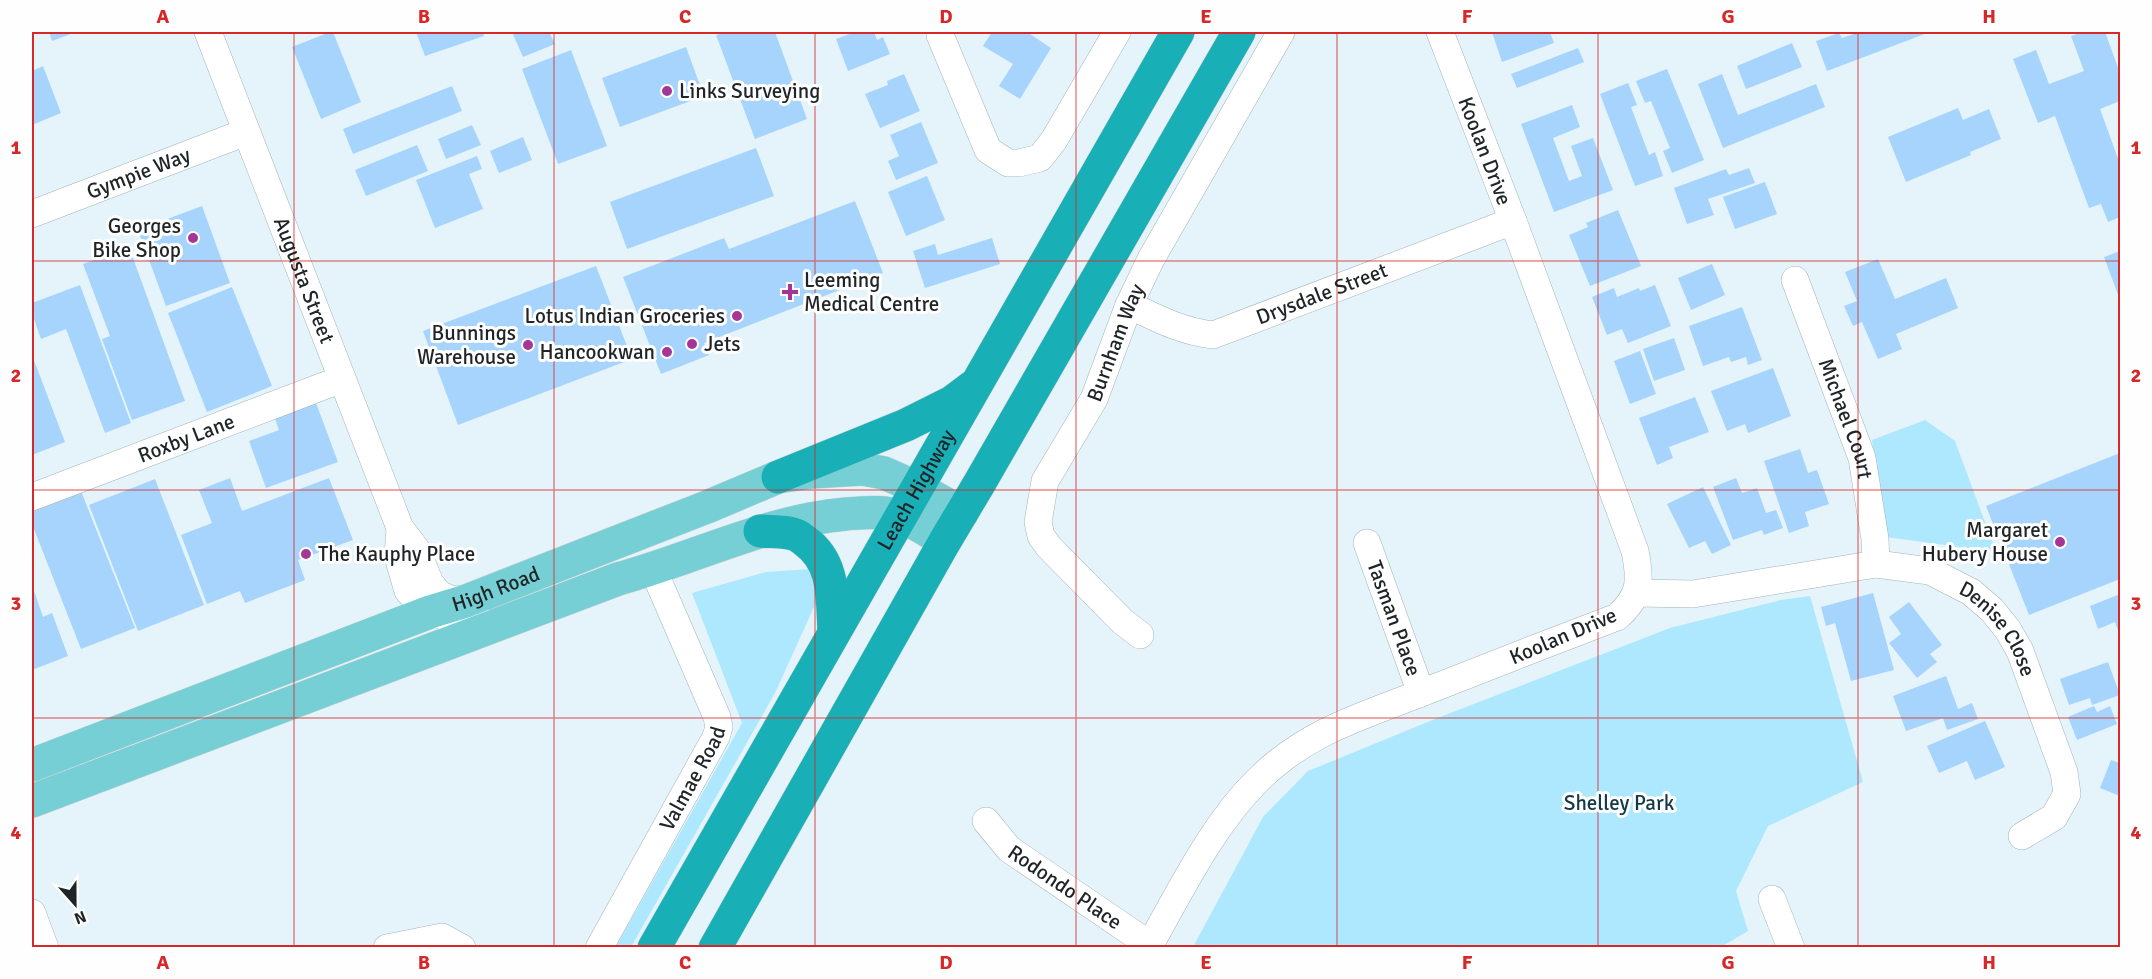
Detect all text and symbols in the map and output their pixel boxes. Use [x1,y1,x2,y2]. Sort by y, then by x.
text: A [157,4,170,29]
text: B [418,4,430,29]
text: C [679,4,691,29]
text: D [939,4,953,29]
text: E [1200,4,1212,29]
text: F [1462,4,1473,29]
text: G [1721,4,1735,29]
text: H [1982,4,1996,29]
place label: Links Surveying [679,78,820,104]
marker: Links Surveying [660,84,674,98]
street label: Koolan Drive [1452,93,1518,209]
text: 1 [11,135,22,160]
text: 1 [2131,135,2142,160]
street label: Gympie Way [83,141,194,205]
place label: Georges Bike Shop [92,213,181,263]
street label: Augusta Street [268,213,340,347]
marker: Georges Bike Shop [186,231,200,245]
street label: Drysdale Street [1252,257,1391,330]
place label: Leeming Medical Centre [804,267,939,317]
street label: Burnham Way [1081,279,1150,405]
marker: Leeming Medical Centre [781,283,799,301]
place label: Lotus Indian Groceries [525,303,725,329]
marker: Lotus Indian Groceries [730,309,744,323]
place label: Bunnings Warehouse [417,320,516,370]
place label: Jets [704,331,740,357]
marker: Jets [685,337,699,351]
marker: Bunnings Warehouse [521,338,535,352]
place label: Hancookwan [540,339,655,365]
marker: Hancookwan [660,345,674,359]
street label: Michael Court [1813,355,1878,481]
text: 2 [11,363,21,388]
text: 2 [2131,363,2141,388]
street label: Roxby Lane [134,408,238,469]
street label: Leach Highway [871,425,961,555]
place label: Margaret Hubery House [1922,517,2048,567]
marker: Margaret Hubery House [2053,535,2067,549]
place label: The Kauphy Place [318,541,475,567]
marker: The Kauphy Place [299,547,313,561]
street label: Tasman Place [1361,557,1427,680]
street label: High Road [449,561,543,618]
street label: Denise Close [1955,575,2041,680]
text: 3 [11,591,21,616]
text: 3 [2131,591,2141,616]
street label: Koolan Drive [1505,602,1621,670]
street label: Valmae Road [654,723,731,835]
park label: Shelley Park [1564,790,1675,816]
text: 4 [11,820,22,845]
text: 4 [2131,820,2142,845]
street label: Rodondo Place [1003,839,1127,935]
north arrow [45,874,105,934]
text: N [71,906,89,928]
text: A [157,950,170,975]
text: B [418,950,430,975]
text: C [679,950,691,975]
text: D [939,950,953,975]
text: E [1200,950,1212,975]
text: F [1462,950,1473,975]
text: G [1721,950,1735,975]
text: H [1982,950,1996,975]

